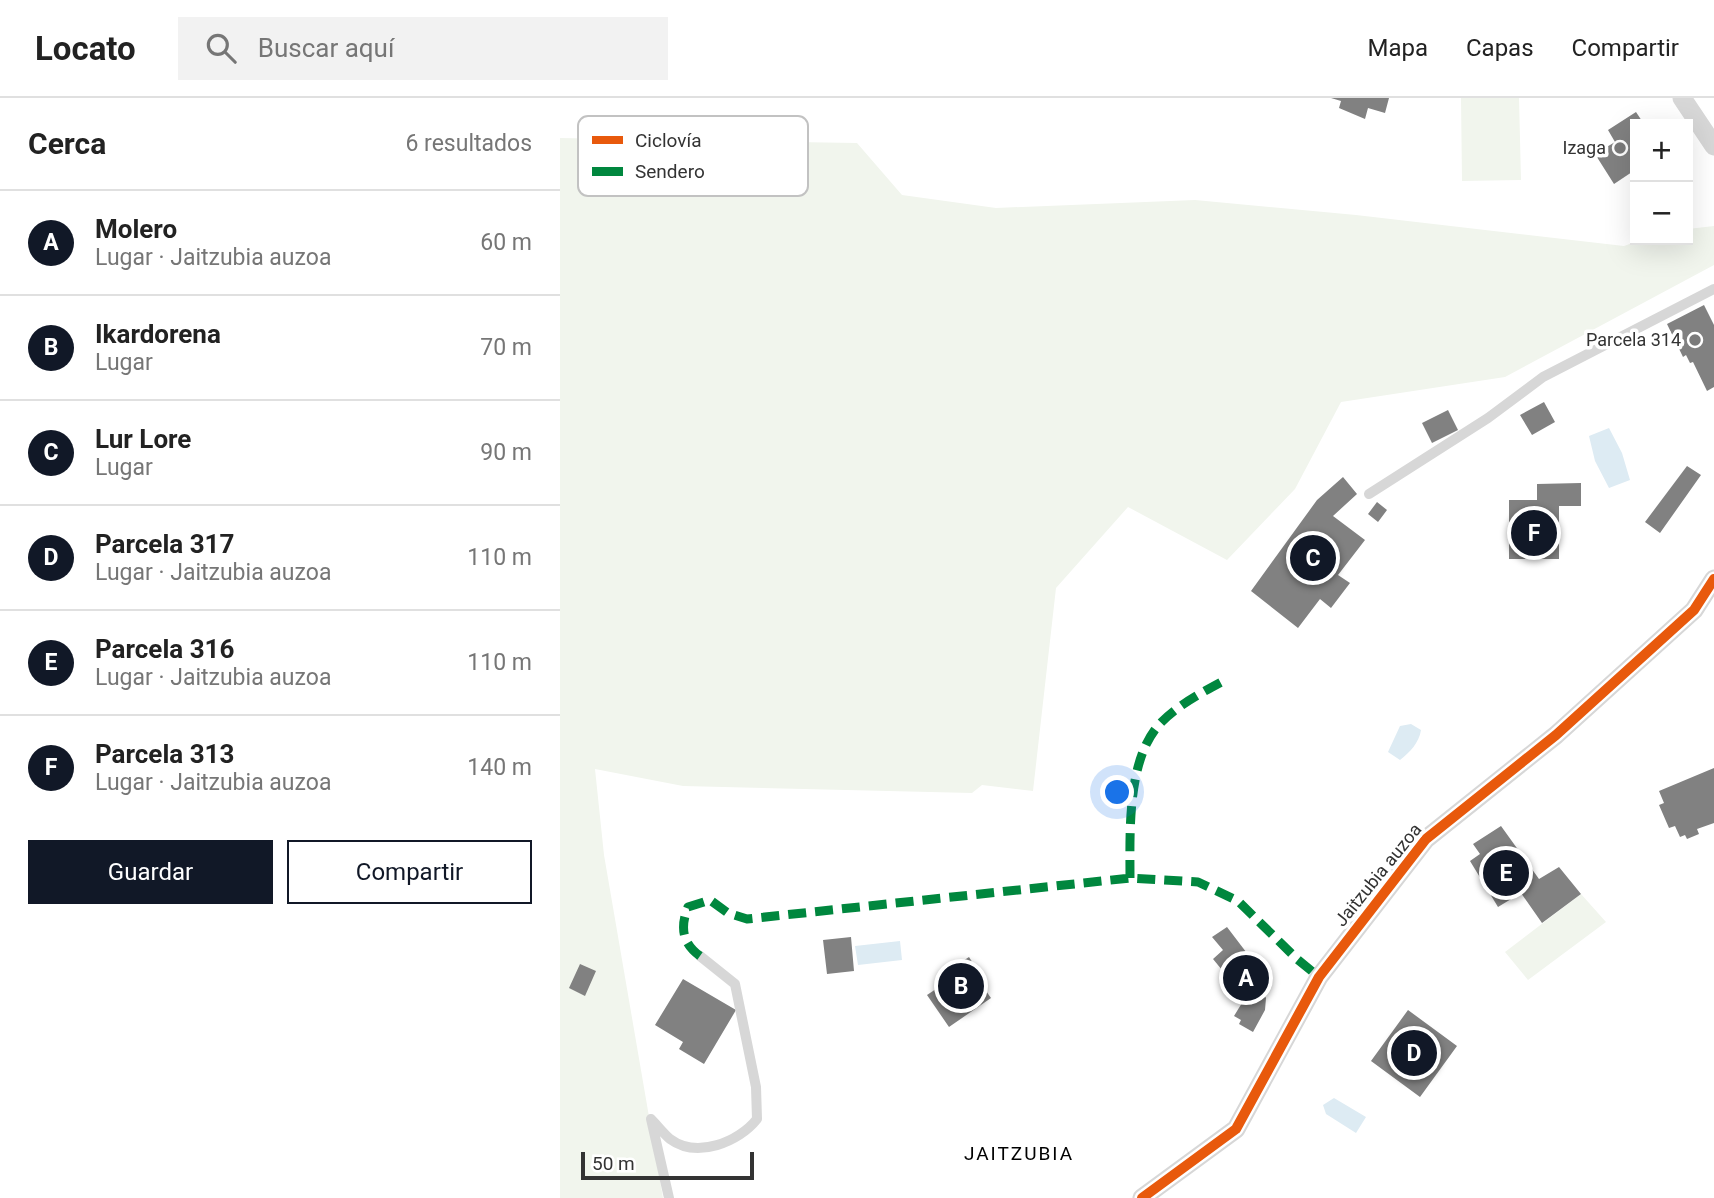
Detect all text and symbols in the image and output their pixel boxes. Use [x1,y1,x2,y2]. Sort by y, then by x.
search box [178,17,668,80]
text: Locato [35,29,136,68]
icon: search [202,29,240,67]
text: Buscar aquí [258,33,394,63]
text: Mapa [1367,34,1428,62]
text: Capas [1466,34,1534,62]
text: Compartir [1572,34,1679,62]
legend [578,116,808,196]
map controls [1630,119,1693,245]
button: + [1630,119,1693,182]
text: Cerca [28,126,106,161]
text: Ciclovía [635,129,702,152]
text: 6 resultados [405,130,532,157]
place label: Izaga [1562,137,1606,158]
marker: Izaga [1612,140,1628,156]
text: Sendero [635,160,705,183]
button: − [1630,182,1693,245]
text: Molero [95,214,177,244]
text: A [43,229,59,256]
text: 60 m [480,229,532,256]
text: Lugar · Jaitzubia auzoa [95,244,331,271]
text: Ikardorena [95,319,221,349]
place label: Parcela 314 [1586,329,1681,350]
marker: Parcela 314 [1687,332,1703,348]
text: B [44,334,58,361]
text: 70 m [480,334,532,361]
text: Lugar [95,349,153,376]
text: Lur Lore [95,424,191,454]
text: C [43,439,59,466]
text: 90 m [480,439,532,466]
text: Lugar [95,454,153,481]
pin: F [1511,507,1557,559]
text: Parcela 317 [95,529,234,559]
pin: C [1290,532,1336,584]
text: D [44,544,58,571]
text: 110 m [467,544,532,571]
text: Lugar · Jaitzubia auzoa [95,559,331,586]
text: Parcela 316 [95,634,234,664]
text: E [45,649,57,676]
text: 110 m [467,649,532,676]
text: Lugar · Jaitzubia auzoa [95,664,331,691]
text: Parcela 313 [95,739,234,769]
text: F [45,754,57,781]
text: 140 m [467,754,532,781]
text: Lugar · Jaitzubia auzoa [95,769,331,796]
your location [1100,775,1134,809]
street label: Jaitzubia auzoa [1330,819,1425,930]
button: Guardar [28,840,273,904]
button: Compartir [287,840,532,904]
pin: E [1483,847,1529,899]
pin: A [1223,952,1269,1004]
pin: B [938,960,984,1012]
pin: D [1391,1027,1437,1079]
district label: JAITZUBIA [964,1142,1074,1165]
scale bar [581,1149,754,1181]
text: 50 m [592,1152,635,1175]

